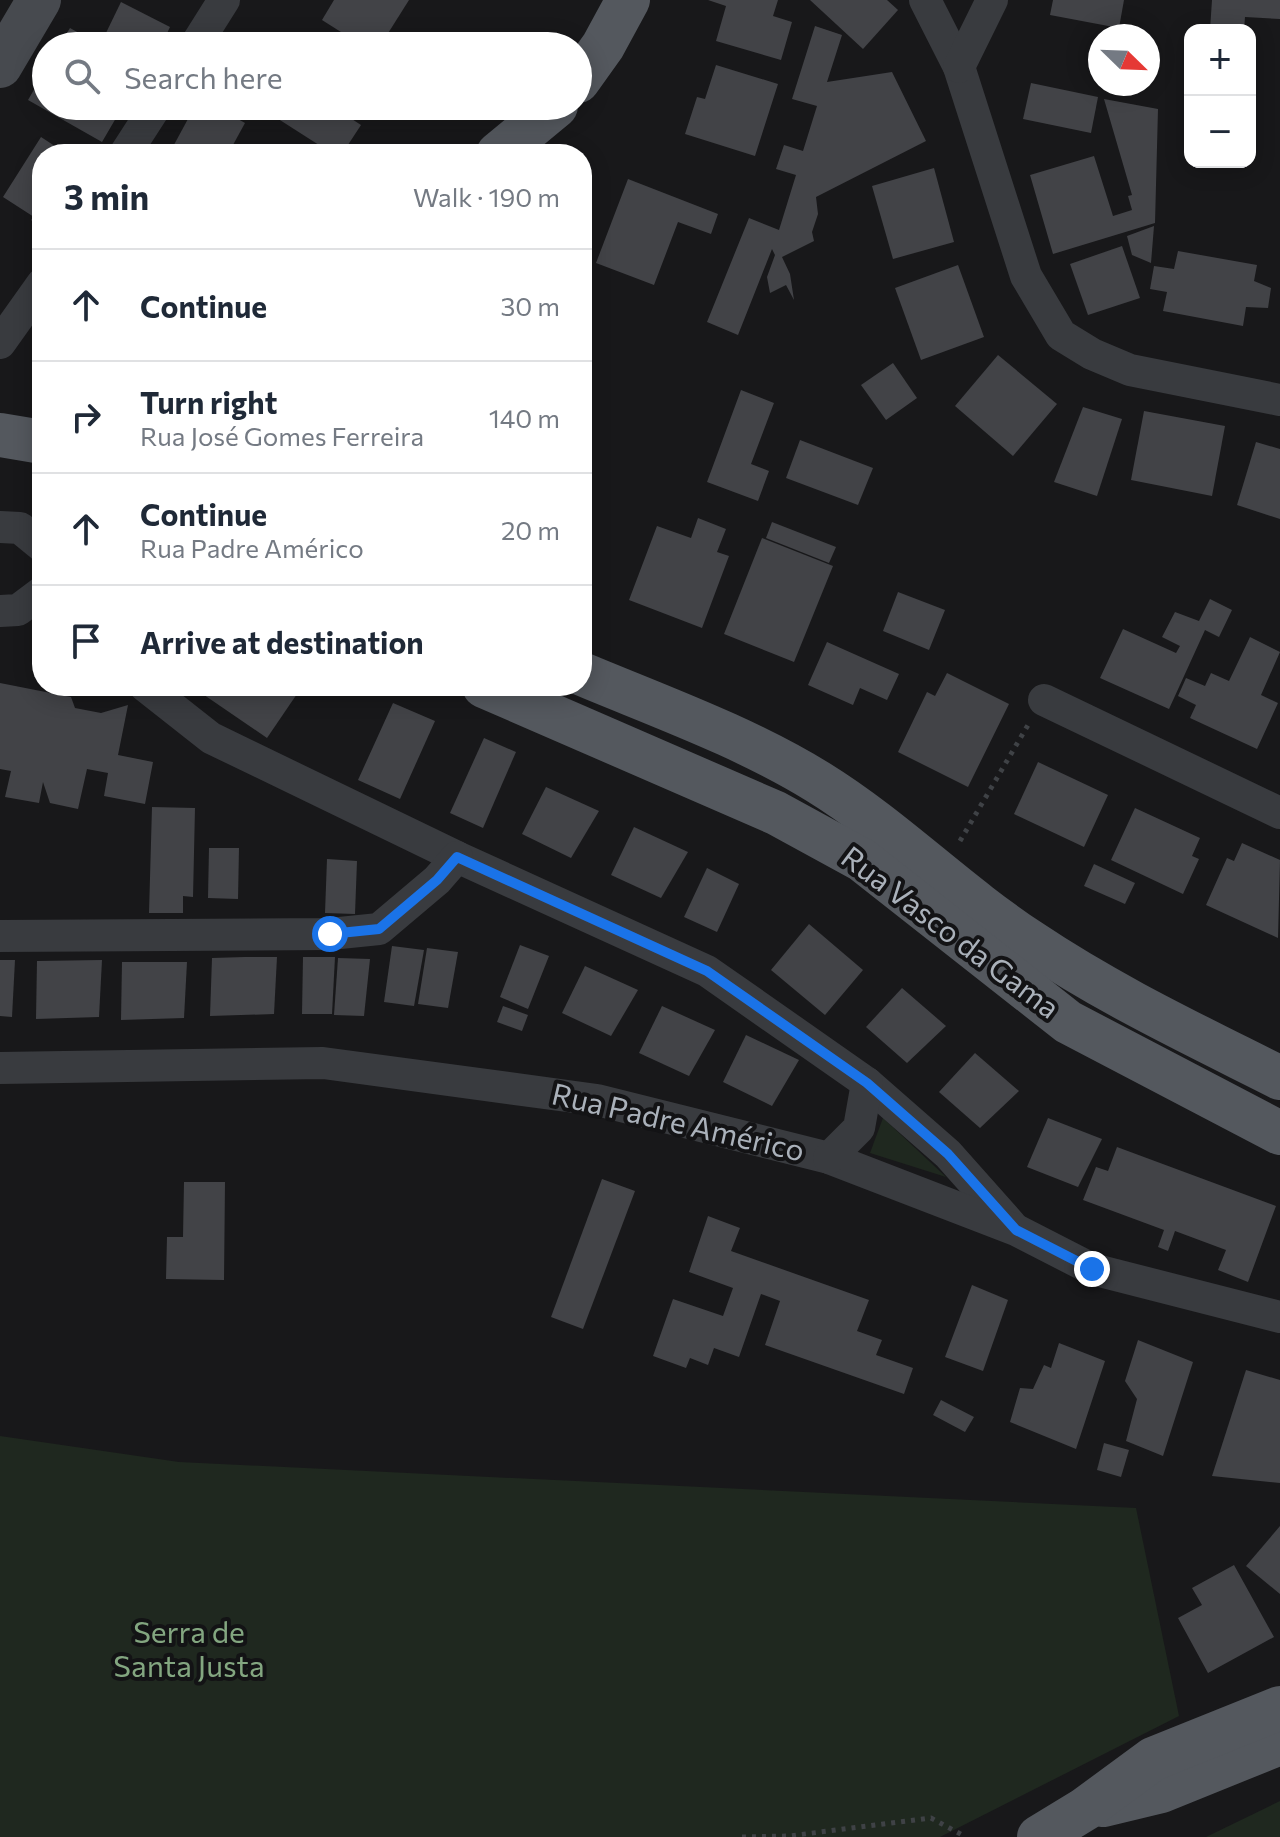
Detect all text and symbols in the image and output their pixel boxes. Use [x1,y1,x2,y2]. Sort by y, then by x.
north arrow [1088,24,1160,96]
map controls [1184,24,1256,168]
button: + [1184,24,1256,96]
search box [32,32,592,120]
icon: search [60,54,104,98]
text: Search here [124,58,283,95]
button: − [1184,96,1256,168]
text: 3 min [64,175,149,217]
text: Walk · 190 m [413,181,560,212]
icon: ahead [64,283,108,327]
text: Continue [140,287,267,324]
text: 30 m [501,290,560,321]
text: Turn right [140,383,277,420]
icon: right [64,395,108,439]
text: 140 m [489,402,560,433]
text: Rua José Gomes Ferreira [140,420,424,451]
text: Continue [140,495,267,532]
icon: ahead [64,507,108,551]
text: 20 m [501,514,560,545]
text: Rua Padre Américo [140,532,364,563]
icon: arrive [64,619,108,663]
text: Arrive at destination [140,623,424,660]
street label: Rua Vasco da Gama [835,837,1068,1025]
route start [312,916,348,952]
street label: Rua Padre Américo [549,1074,809,1168]
route end [1074,1251,1110,1287]
park label: Serra de Santa Justa [113,1612,265,1683]

